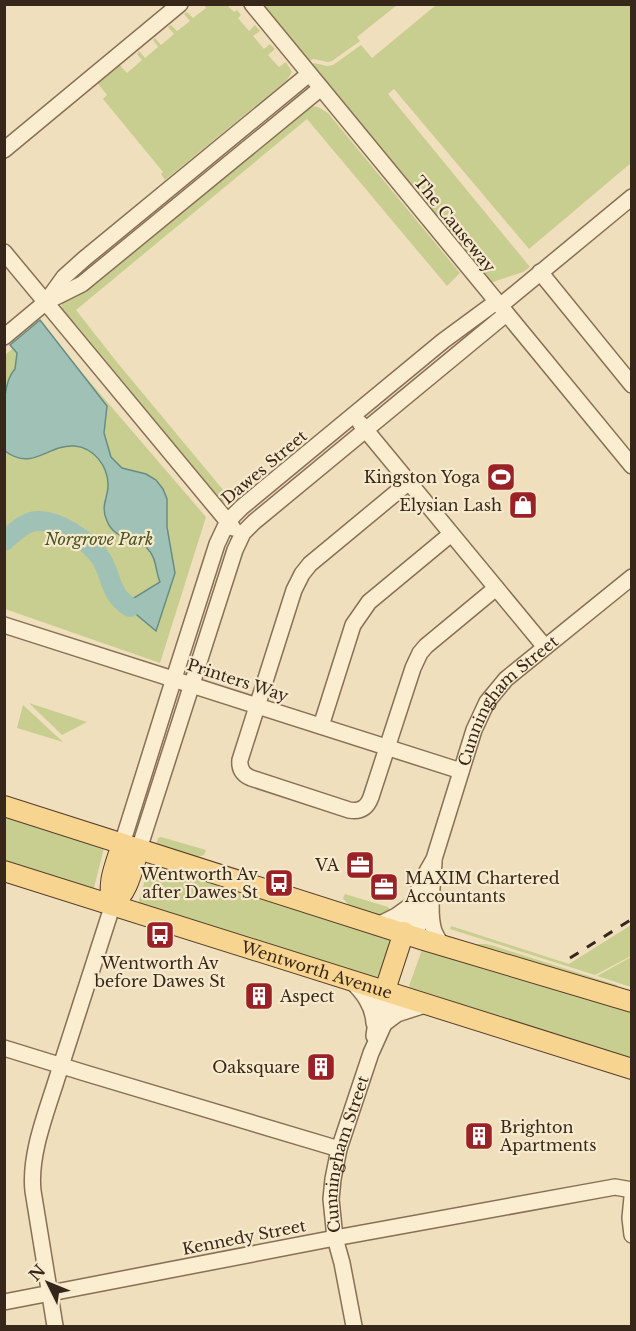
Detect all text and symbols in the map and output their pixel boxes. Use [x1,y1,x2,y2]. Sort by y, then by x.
street label: The Causeway [410,172,501,277]
street label: Dawes Street [217,426,311,508]
sports icon: Kingston Yoga [485,461,517,493]
place label: Kingston Yoga [364,467,480,487]
shop icon: Elysian Lash [507,489,539,521]
place label: Elysian Lash [399,495,502,515]
park label: Norgrove Park [44,529,153,549]
street label: Cunningham Street [453,631,562,768]
street label: Printers Way [185,654,292,706]
office icon: VA [344,849,376,881]
place label: VA [314,855,340,875]
place label: Wentworth Av after Dawes St [140,864,258,902]
bus stop icon: Wentworth Av after Dawes St [263,867,295,899]
place label: MAXIM Chartered Accountants [404,868,560,906]
office icon: MAXIM Chartered Accountants [368,871,400,903]
bus stop icon: Wentworth Av before Dawes St [144,919,176,951]
street label: Wentworth Avenue [238,936,395,1003]
place label: Wentworth Av before Dawes St [94,953,225,991]
building icon: Aspect [243,980,275,1012]
place label: Aspect [279,986,334,1006]
building icon: Oaksquare [305,1051,337,1083]
place label: Oaksquare [212,1057,300,1077]
street label: Cunningham Street [321,1073,373,1234]
place label: Brighton Apartments [499,1117,596,1155]
building icon: Brighton Apartments [463,1120,495,1152]
street label: Kennedy Street [180,1215,308,1259]
north arrow [18,1253,78,1313]
text: N [25,1260,49,1285]

